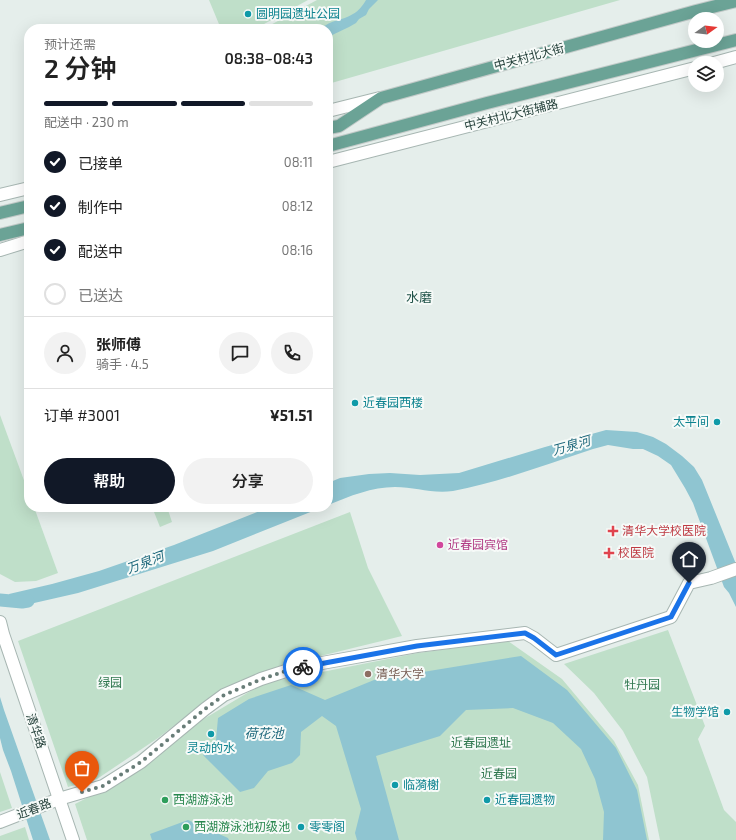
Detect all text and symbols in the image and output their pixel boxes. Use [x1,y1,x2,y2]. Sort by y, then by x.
place label: 圆明园遗址公园 [256,6,340,20]
marker: 圆明园遗址公园 [243,9,253,19]
north arrow [688,12,724,48]
map controls [688,12,724,92]
text: 预计还需 [44,36,96,52]
street label: 中关村北大街 [492,40,565,72]
text: 08:38–08:43 [224,49,313,67]
text: 2 分钟 [44,52,117,83]
button: layers [688,56,724,92]
street label: 中关村北大街辅路 [462,96,559,132]
text: 配送中 · 230 m [44,114,129,130]
icon: check [44,151,66,173]
text: 已接单 [78,154,123,172]
text: 08:11 [284,154,313,170]
icon: check [44,195,66,217]
text: 制作中 [78,198,123,216]
text: 08:12 [282,198,313,214]
icon: check [44,239,66,261]
text: 配送中 [78,242,123,260]
text: 08:16 [282,242,313,258]
text: 已送达 [78,286,123,304]
district label: 水磨 [406,289,432,305]
button: person [44,332,86,374]
button: chat [219,332,261,374]
button: phone [271,332,313,374]
text: 张师傅 [96,335,141,353]
text: 骑手 · 4.5 [96,356,149,372]
place label: 近春园西楼 [363,395,423,409]
marker: 近春园西楼 [350,398,360,408]
text: 订单 #3001 [44,406,120,424]
text: ¥51.51 [270,406,313,424]
place label: 太平间 [673,414,709,428]
marker: 太平间 [712,417,722,427]
water label: 万泉河 [550,431,595,458]
button: 帮助 [44,458,175,504]
button: 分享 [183,458,313,504]
place label: 清华大学校医院 [622,523,706,537]
marker: 清华大学校医院 [607,525,619,537]
place label: 近春园宾馆 [448,537,508,551]
marker: 近春园宾馆 [435,540,445,550]
pin [672,542,706,583]
place label: 校医院 [618,545,654,559]
water label: 万泉河 [124,546,169,576]
marker: 校医院 [603,547,615,559]
icon: home [678,548,700,570]
courier [283,647,323,687]
icon: bike [292,656,314,678]
place label: 清华大学 [376,666,424,680]
marker: 清华大学 [363,669,373,679]
park label: 绿园 [98,675,122,689]
park label: 牡丹园 [624,677,660,691]
place label: 生物学馆 [671,704,719,718]
marker: 生物学馆 [722,707,732,717]
street label: 清华路 [24,711,49,750]
water label: 荷花池 [244,725,285,741]
marker: 灵动的水 [206,729,216,739]
park label: 近春园遗址 [451,735,511,749]
place label: 灵动的水 [187,740,235,754]
pin [65,751,99,792]
icon: bag [71,757,93,779]
park label: 近春园 [481,766,517,780]
place label: 临漪榭 [403,777,439,791]
marker: 临漪榭 [390,780,400,790]
place label: 西湖游泳池 [173,792,233,806]
place label: 近春园遗物 [495,792,555,806]
street label: 近春路 [14,795,53,821]
marker: 西湖游泳池 [160,795,170,805]
marker: 近春园遗物 [482,795,492,805]
place label: 西湖游泳池初级池 [194,819,290,833]
place label: 零零阁 [309,819,345,833]
marker: 西湖游泳池初级池 [181,822,191,832]
marker: 零零阁 [296,822,306,832]

